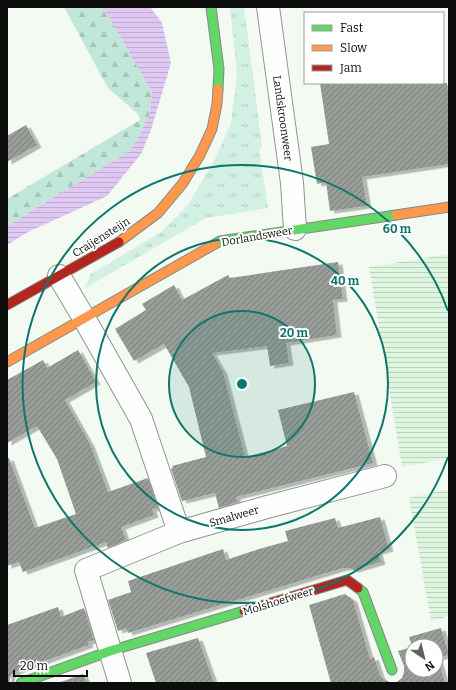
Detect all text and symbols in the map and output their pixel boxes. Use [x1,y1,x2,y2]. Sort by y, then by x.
legend [304,12,444,84]
text: Fast [340,21,364,35]
text: Slow [340,41,367,55]
text: Jam [339,61,362,75]
street label: Landskroonweer [270,74,295,162]
street label: Craijensteijn [70,215,132,260]
text: 60 m [383,222,412,236]
street label: Dorlandsweer [221,224,294,249]
text: 40 m [331,274,360,288]
text: 20 m [280,326,309,340]
centre of rings [235,377,249,391]
street label: Smalweer [208,503,261,530]
street label: Molshoefweer [241,585,315,618]
north arrow [404,638,444,678]
scale bar [14,652,87,678]
text: N [422,658,437,674]
text: 20 m [20,659,49,673]

